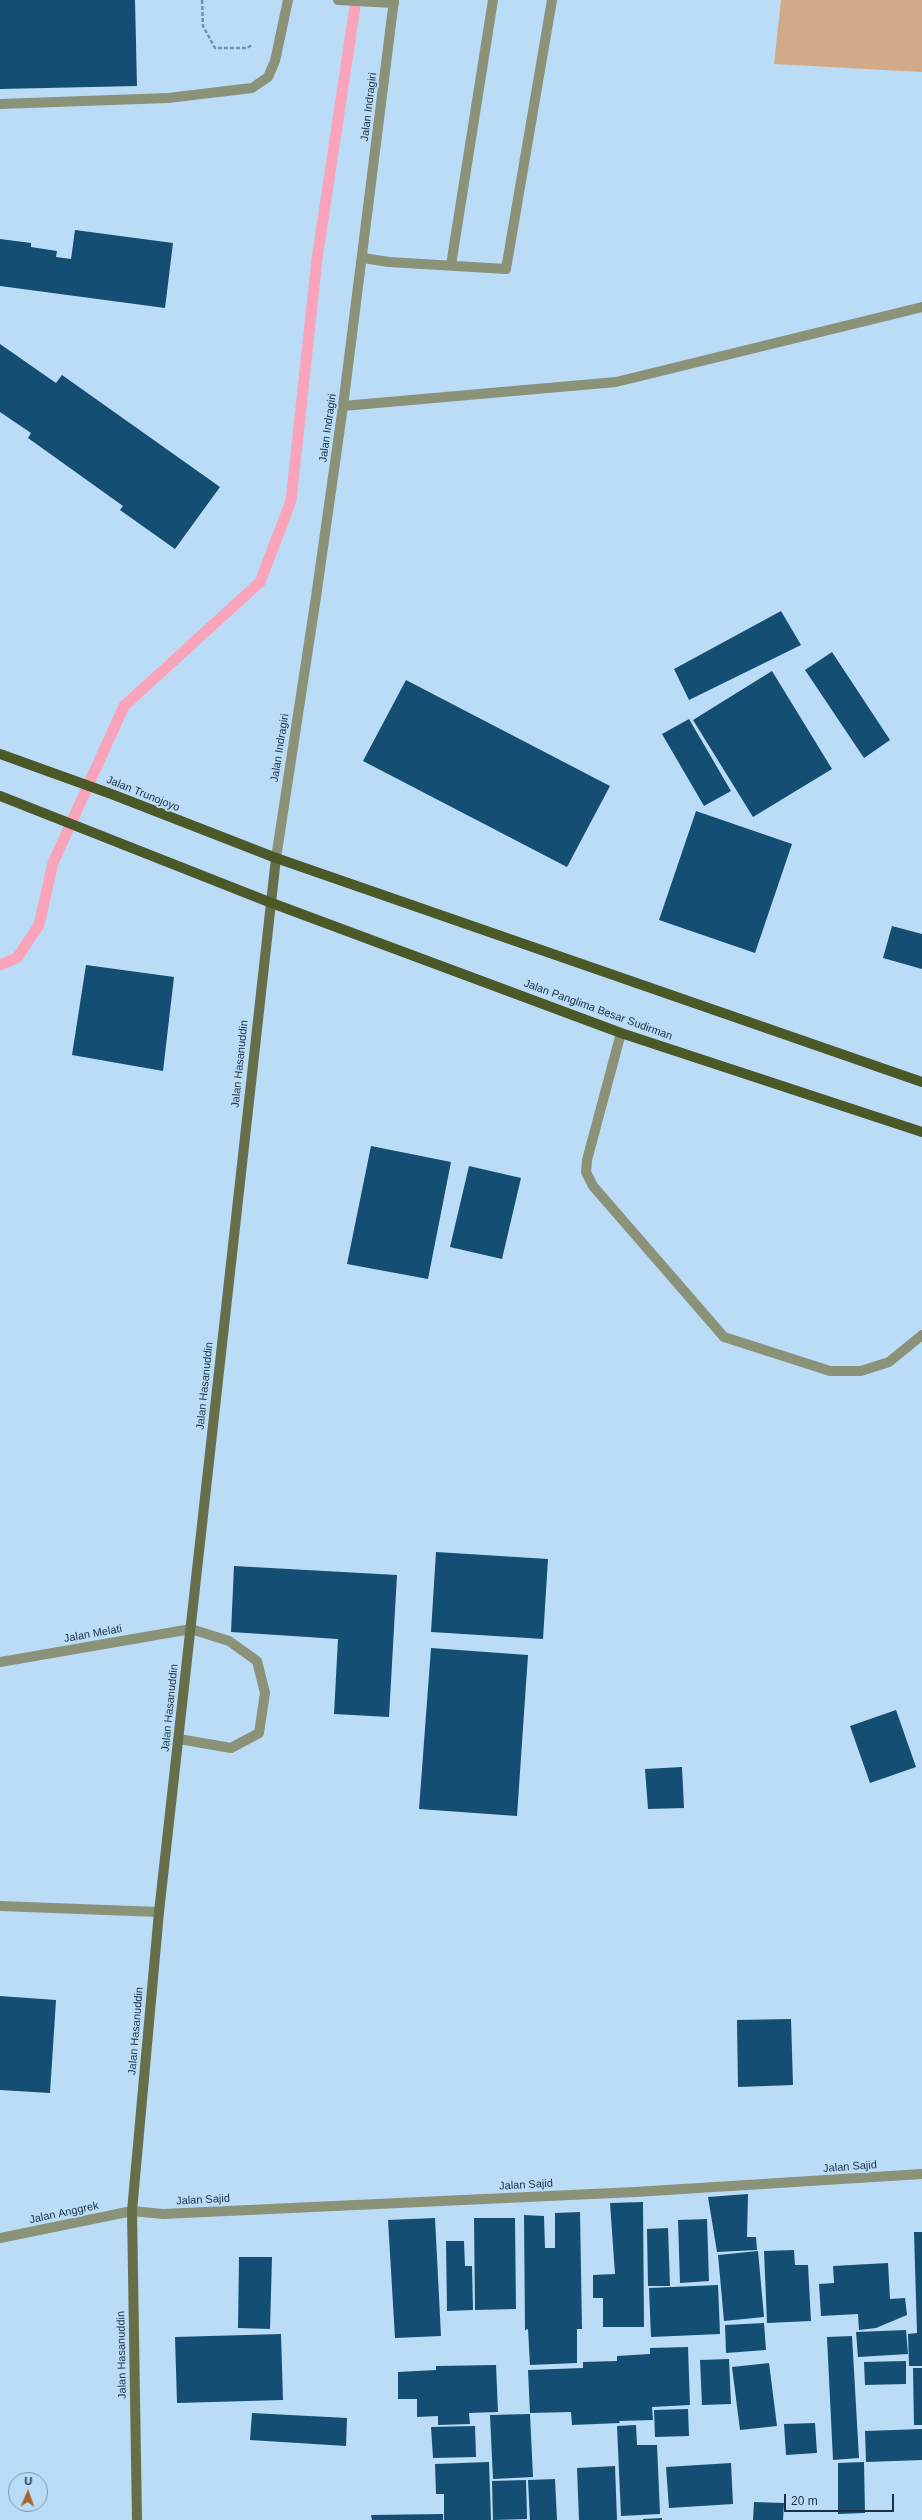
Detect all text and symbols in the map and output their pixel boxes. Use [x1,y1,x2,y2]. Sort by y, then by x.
street label: Jalan Indragiri [358,72,380,142]
street label: Jalan Indragiri [317,393,339,463]
street label: Jalan Indragiri [268,713,292,783]
street label: Jalan Trunojoyo [104,773,182,815]
street label: Jalan Panglima Besar Sudirman [522,977,674,1043]
street label: Jalan Hasanuddin [229,1020,251,1108]
street label: Jalan Hasanuddin [194,1342,216,1430]
street label: Jalan Melati [63,1622,123,1646]
street label: Jalan Hasanuddin [159,1664,181,1752]
street label: Jalan Hasanuddin [126,1987,146,2075]
street label: Jalan Sajid [823,2159,877,2175]
street label: Jalan Sajid [499,2177,553,2193]
street label: Jalan Sajid [176,2192,230,2208]
street label: Jalan Anggrek [28,2199,100,2227]
street label: Jalan Hasanuddin [115,2311,129,2399]
north arrow [8,2472,48,2512]
text: U [24,2475,33,2487]
scale bar [786,2486,896,2512]
text: 20 m [791,2494,818,2508]

